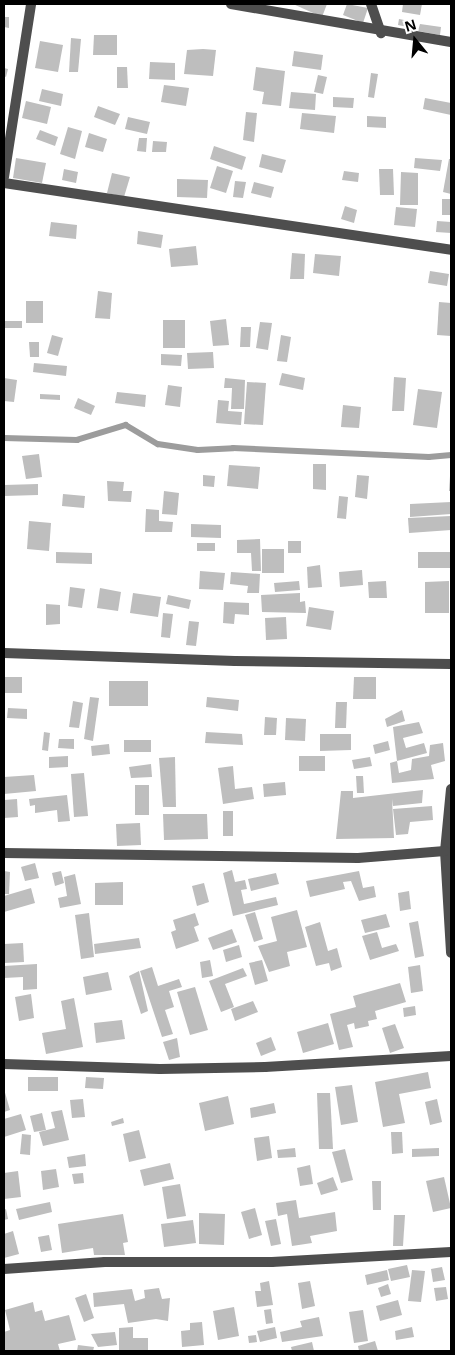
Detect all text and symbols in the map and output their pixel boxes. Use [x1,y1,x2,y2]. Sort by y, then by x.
text: N [402,14,419,36]
north arrow [390,15,440,65]

